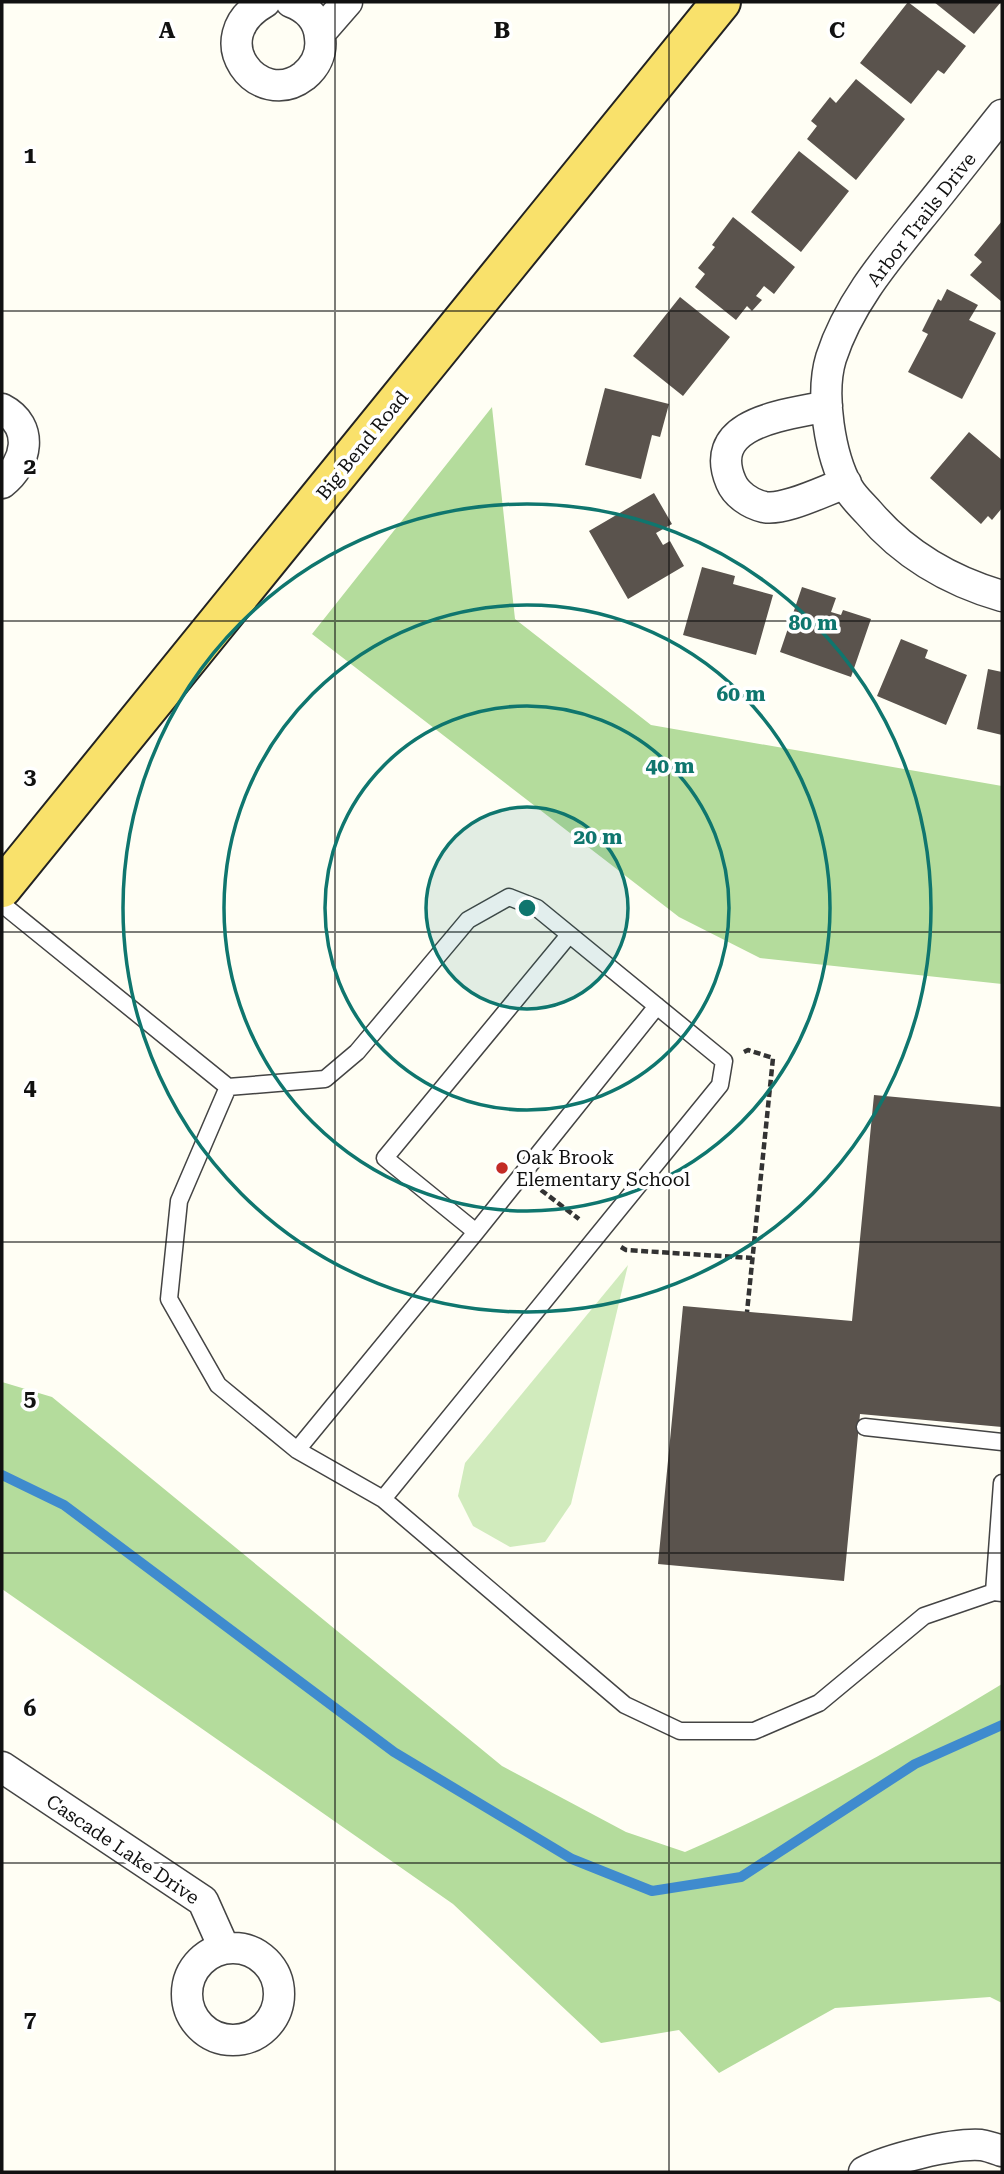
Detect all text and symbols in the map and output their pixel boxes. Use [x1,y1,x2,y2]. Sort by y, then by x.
text: A [159,17,176,44]
text: B [494,17,510,44]
text: C [829,17,845,44]
text: 1 [24,142,37,169]
street label: Arbor Trails Drive [862,148,981,291]
street label: Big Bend Road [311,386,413,504]
text: 2 [24,453,36,480]
text: 80 m [788,611,838,635]
text: 60 m [716,682,766,706]
text: 40 m [645,754,695,778]
text: 3 [24,763,37,790]
text: 20 m [573,825,623,849]
centre of rings [515,896,539,920]
text: 4 [24,1074,37,1101]
place label: Oak Brook Elementary School [516,1146,690,1191]
marker: Oak Brook Elementary School [494,1160,510,1176]
text: 5 [24,1385,37,1412]
text: 6 [24,1695,37,1722]
street label: Cascade Lake Drive [42,1790,204,1909]
text: 7 [24,2006,37,2033]

